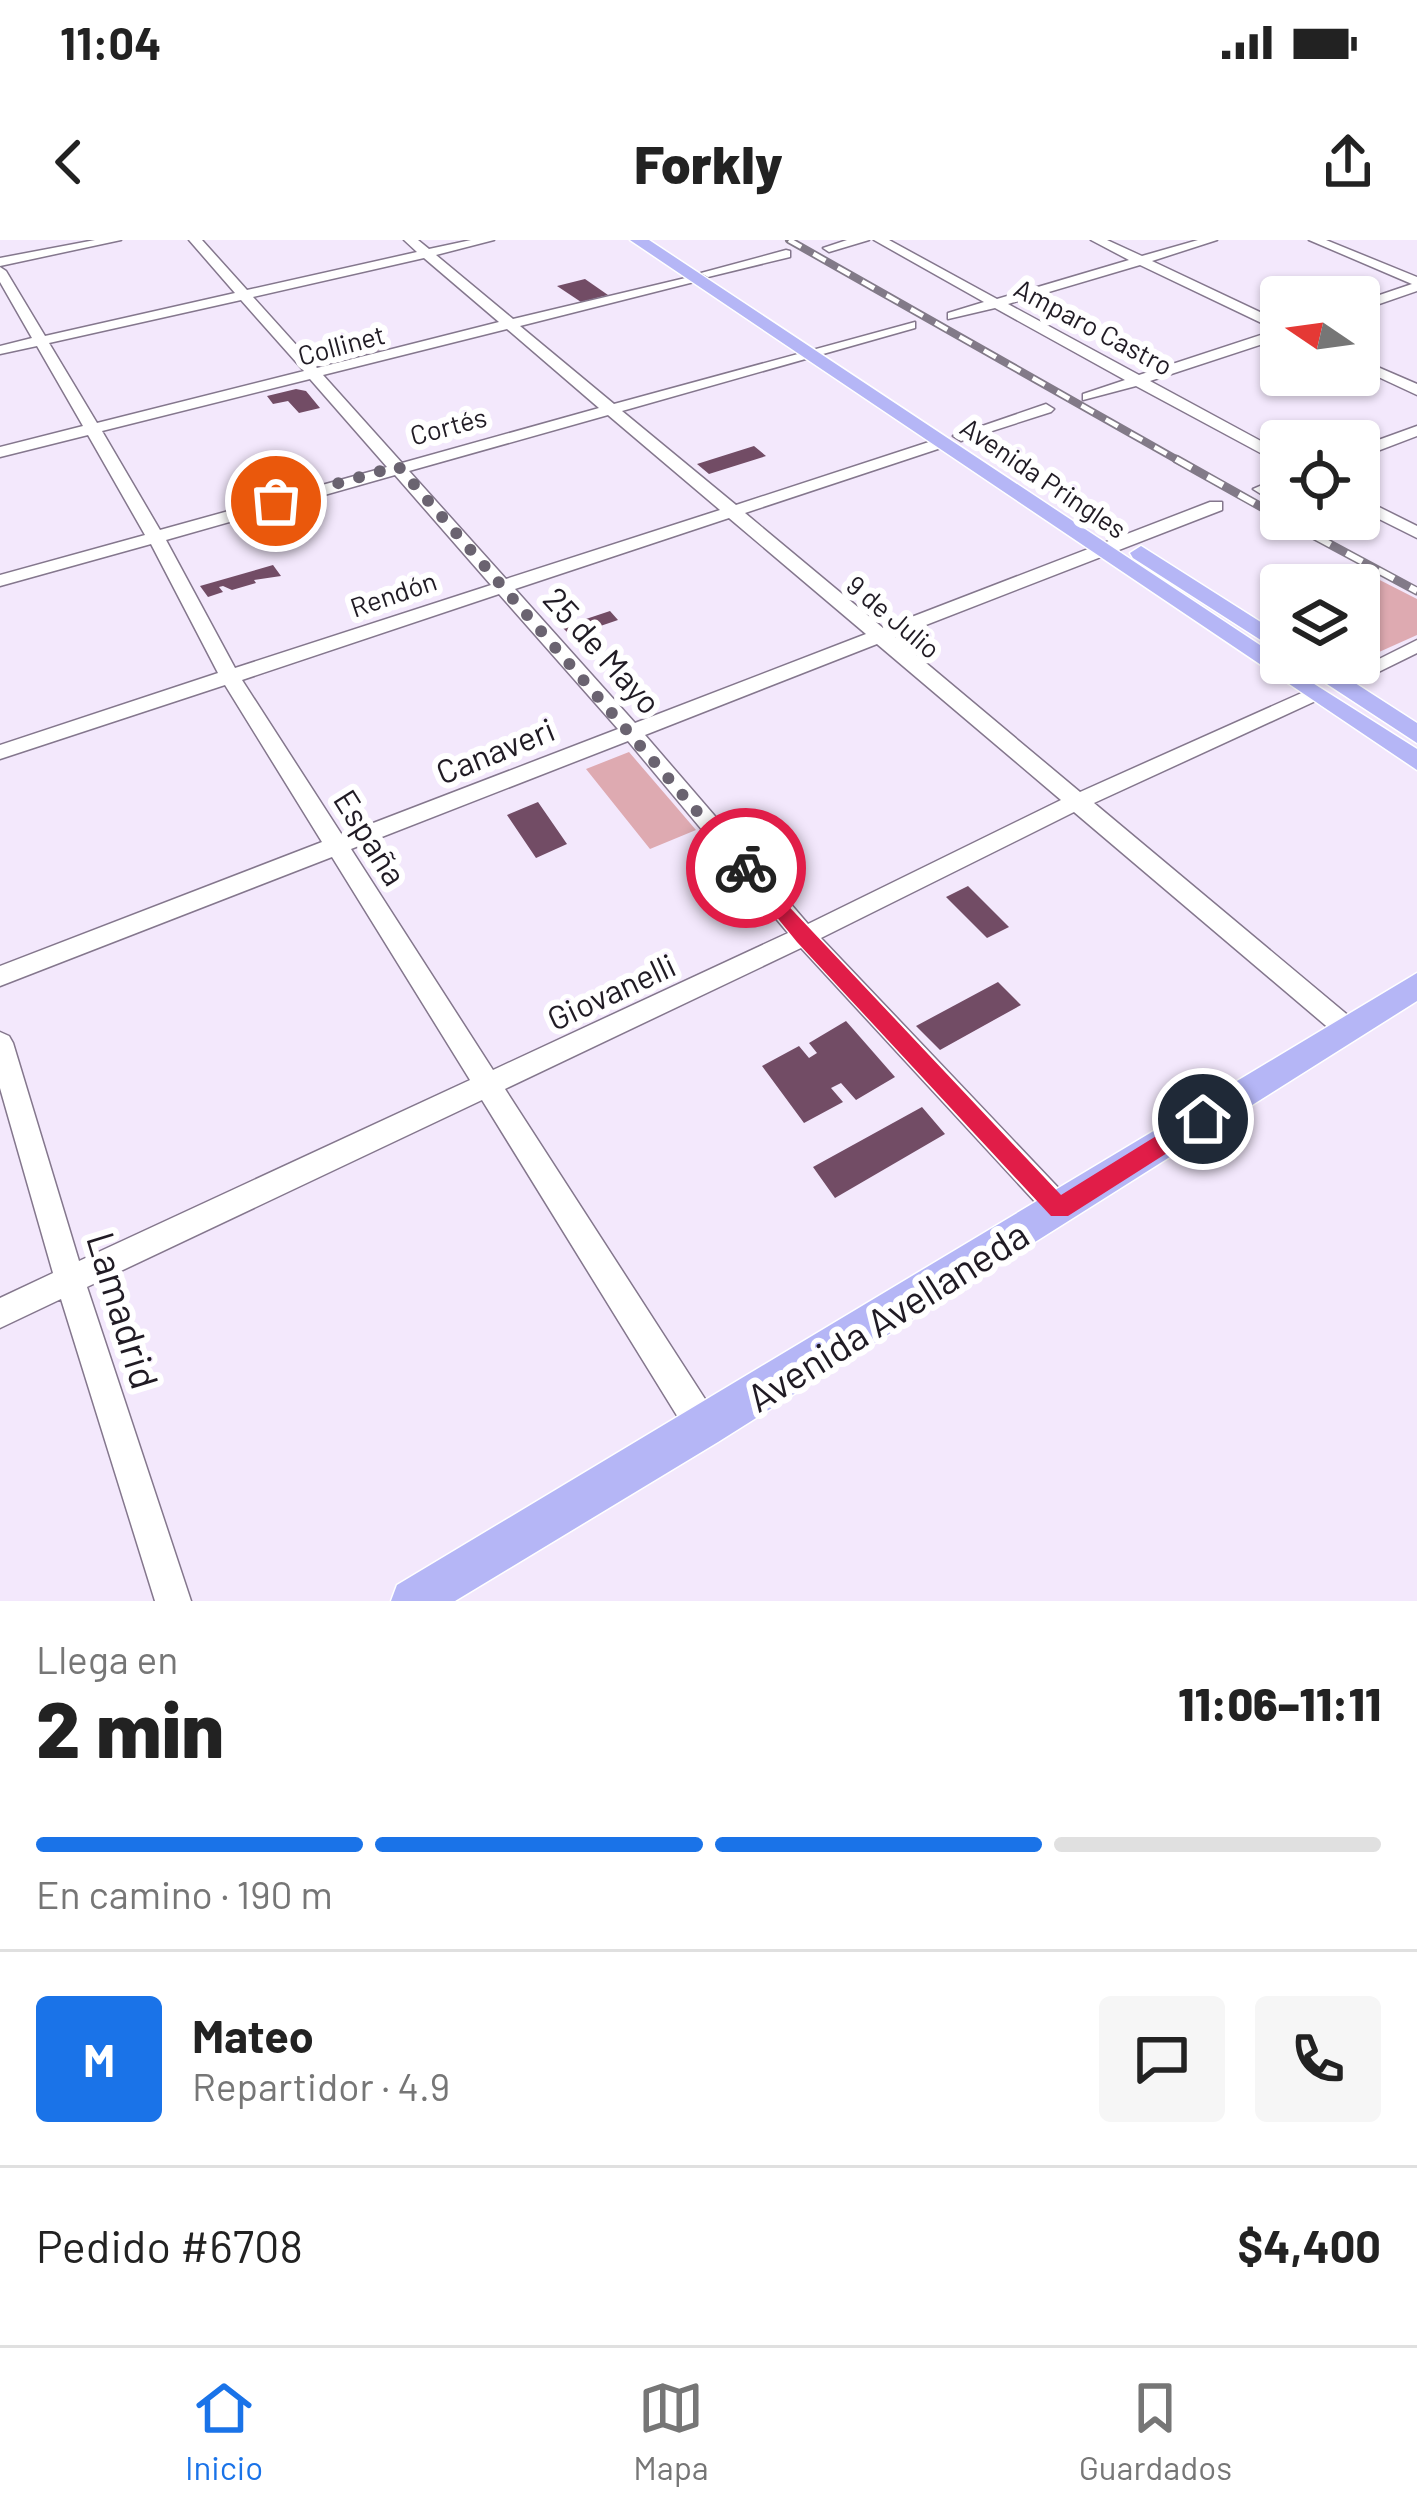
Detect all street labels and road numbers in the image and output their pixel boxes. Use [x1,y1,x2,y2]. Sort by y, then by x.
street label: Amparo Castro [1009,271,1179,381]
street label: Collinet [294,317,388,371]
street label: Cortés [406,399,490,451]
street label: Avenida Pringles [955,410,1133,544]
street label: Rendón [346,563,440,623]
street label: 9 de Julio [841,568,947,664]
street label: 25 de Mayo [536,579,670,721]
street label: Canaveri [430,708,560,792]
street label: España [326,782,416,892]
street label: Giovanelli [541,944,681,1038]
street label: Avenida Avellaneda [738,1209,1036,1421]
street label: Lamadrid [78,1226,170,1394]

